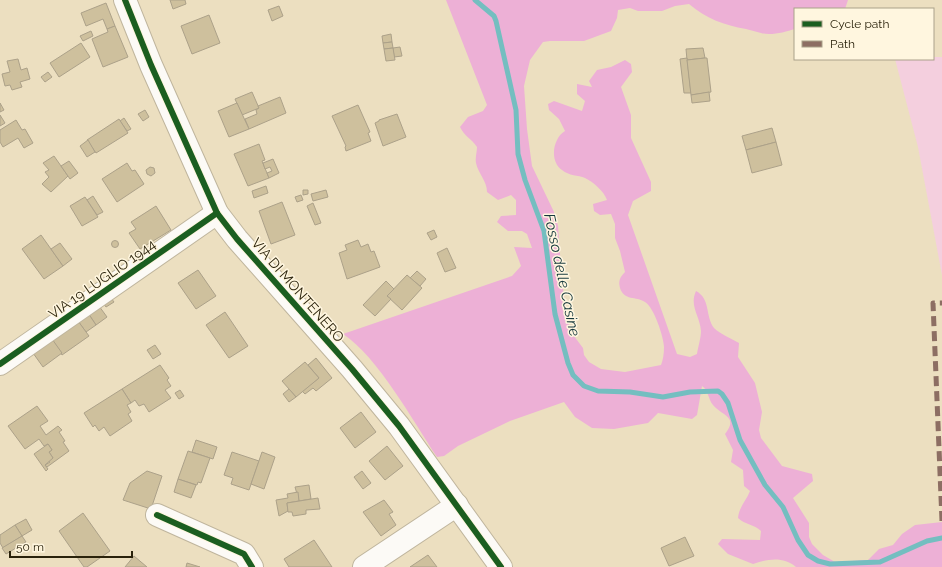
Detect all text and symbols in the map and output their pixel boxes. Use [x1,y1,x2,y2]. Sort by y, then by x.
legend [794,8,934,60]
text: Cycle path [830,17,889,31]
text: Path [830,37,855,51]
water label: Fosso delle Casine [540,212,584,338]
street label: VIA DI MONTENERO [249,235,347,345]
street label: VIA 19 LUGLIO 1944 [45,236,159,322]
scale bar [10,533,132,559]
text: 50 m [16,540,44,554]

